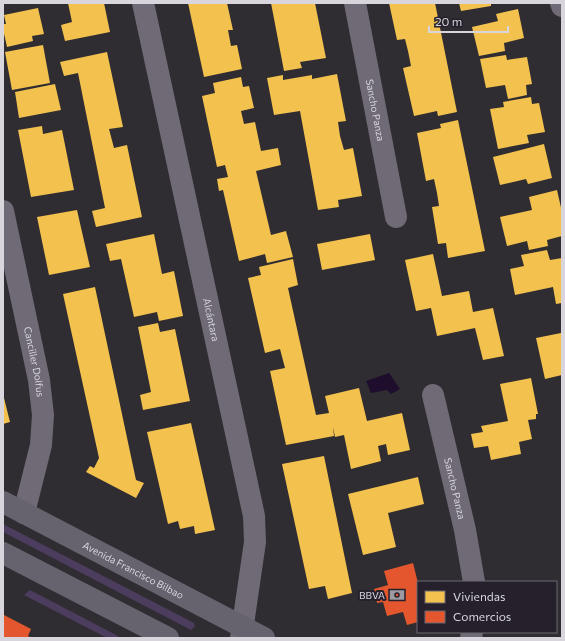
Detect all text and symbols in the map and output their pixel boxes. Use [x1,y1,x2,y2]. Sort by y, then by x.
scale bar [429,8,508,34]
text: 20 m [435,14,462,28]
street label: Sancho Panza [364,78,387,142]
street label: Alcántara [201,297,222,342]
street label: Canciller Dolfus [22,325,47,398]
street label: Sancho Panza [442,456,468,520]
street label: Avenida Francisco Bilbao [81,539,186,601]
legend [417,581,557,633]
bank icon: BBVA [388,586,406,604]
place label: BBVA [359,589,385,601]
text: Viviendas [453,589,505,603]
text: Comercios [453,609,511,623]

